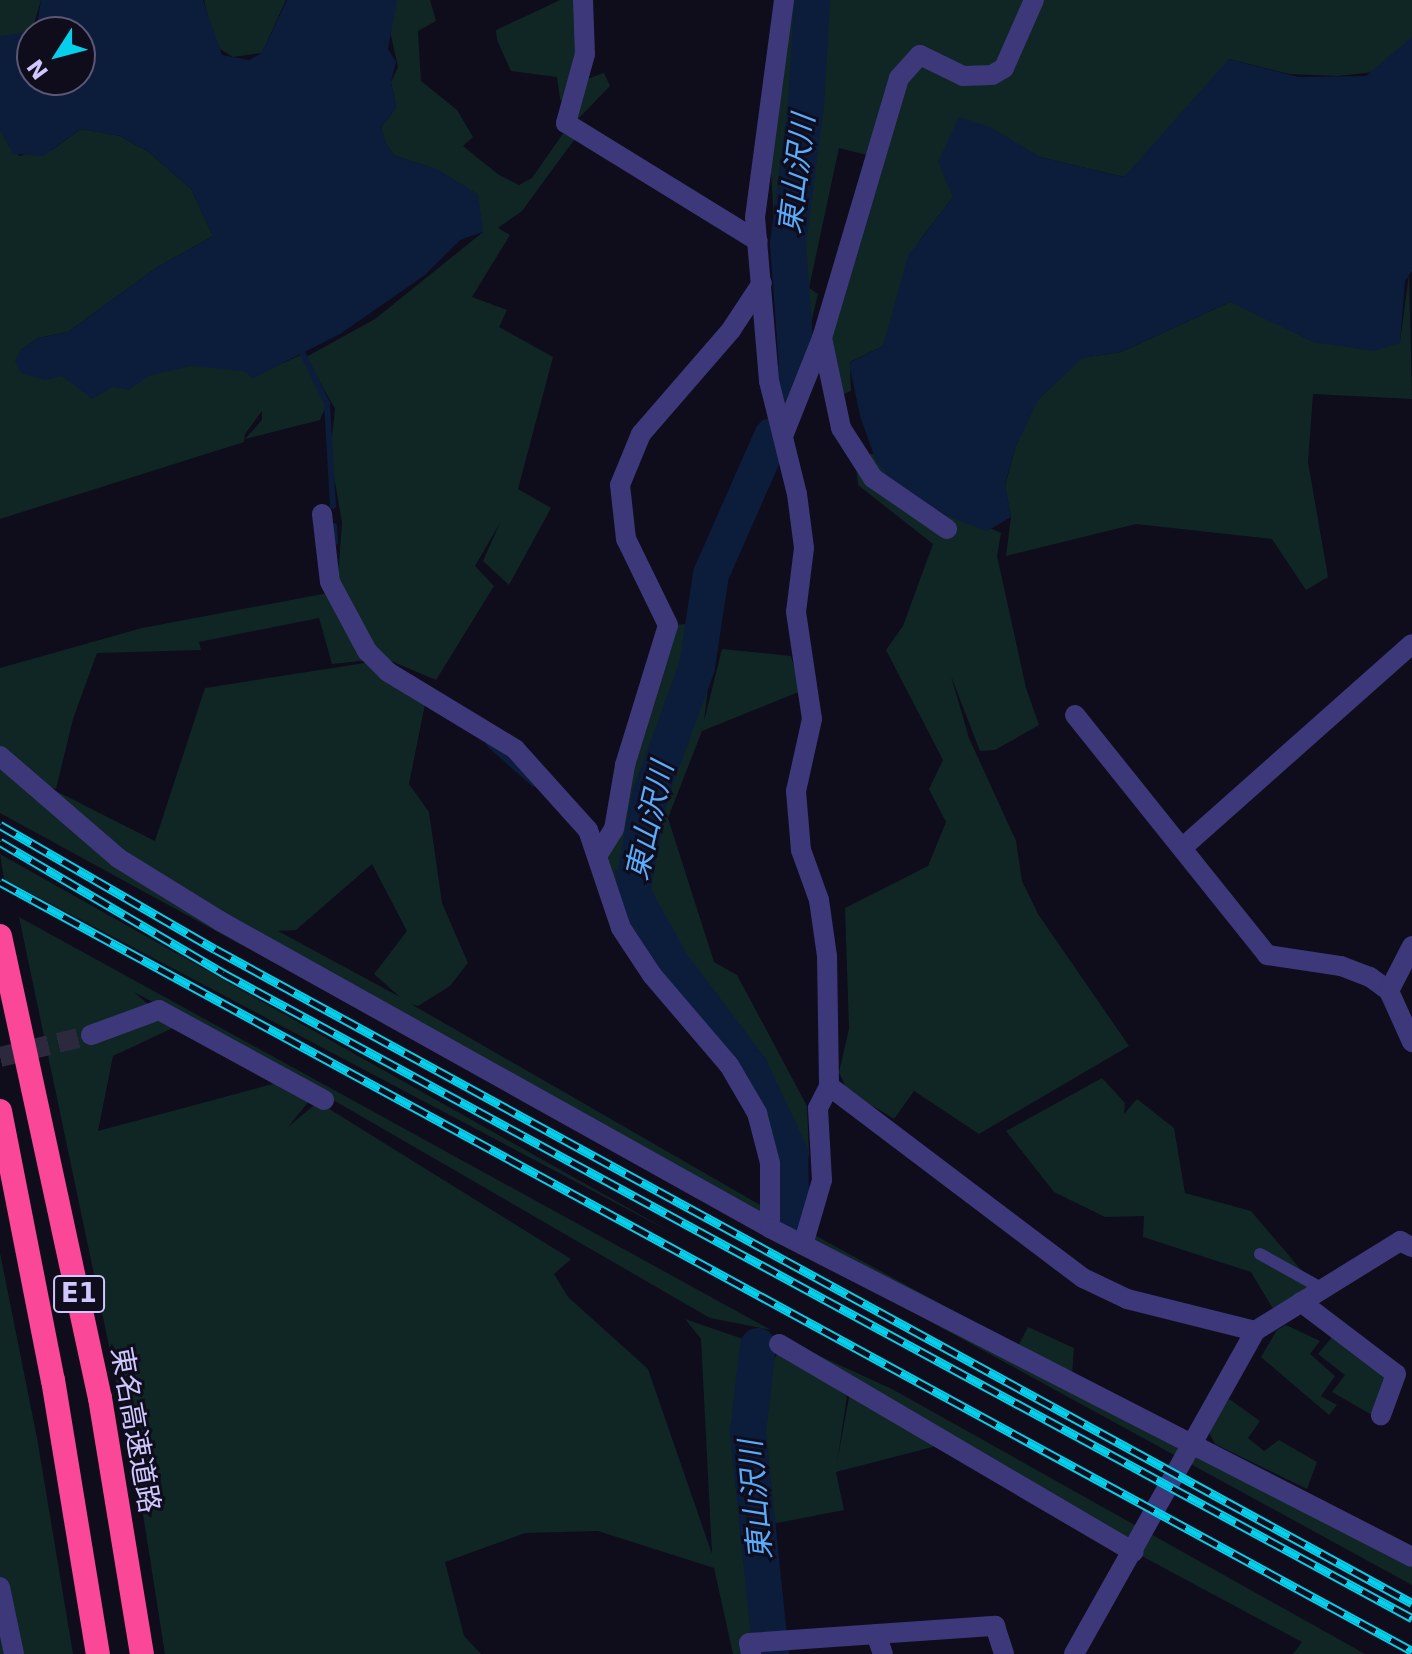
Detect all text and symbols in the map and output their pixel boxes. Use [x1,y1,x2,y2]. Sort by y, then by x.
north arrow [16,16,96,96]
text: N [22,54,53,84]
water label: 東山沢川 [772,112,822,236]
water label: 東山沢川 [619,758,681,884]
road number: E1 [53,1272,105,1316]
street label: 東名高速道路 [104,1344,166,1516]
water label: 東山沢川 [733,1439,779,1561]

